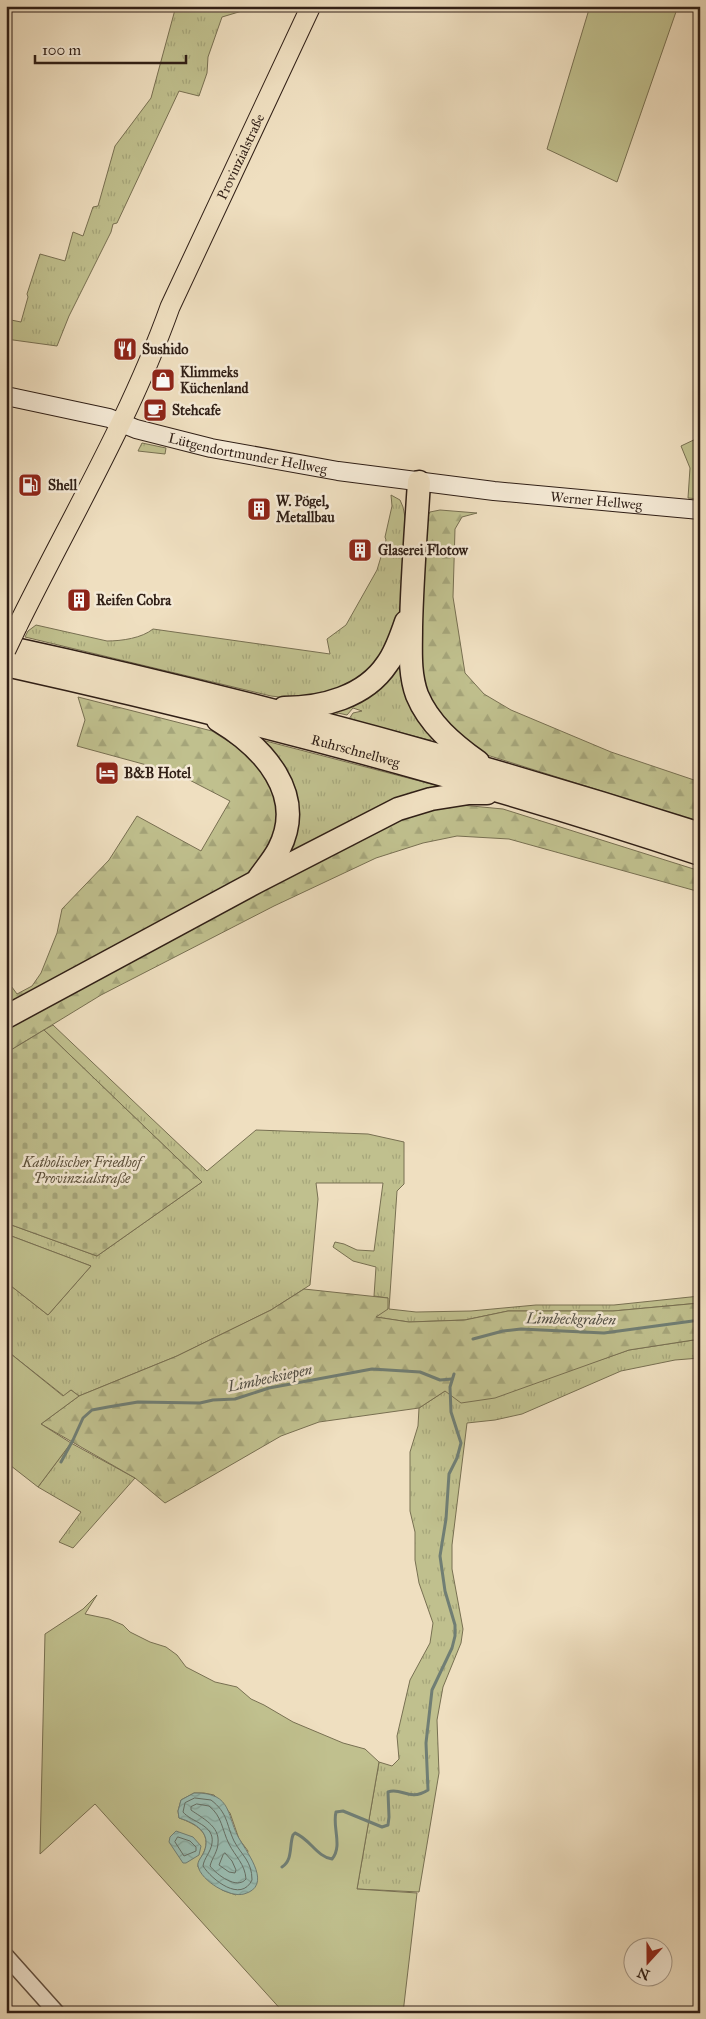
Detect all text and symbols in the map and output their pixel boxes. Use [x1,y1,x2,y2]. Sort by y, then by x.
scale bar [35,32,186,64]
text: 100 m [42,41,82,59]
street label: Provinzialstraße [214,111,268,202]
restaurant icon: Sushido [112,336,138,362]
place label: Sushido [142,341,188,358]
place label: Klimmeks Küchenland [180,364,249,397]
shop icon: Klimmeks Küchenland [150,367,176,393]
cafe icon: Stehcafe [142,397,168,423]
place label: Stehcafe [172,402,221,419]
street label: Lütgendortmunder Hellweg [166,430,329,478]
fuel station icon: Shell [17,472,43,498]
place label: Shell [48,477,78,494]
street label: Werner Hellweg [550,488,643,514]
place label: W. Pögel, Metallbau [276,493,335,526]
building icon: W. Pögel, Metallbau [246,496,272,522]
building icon: Glaserei Flotow [347,537,373,563]
place label: Glaserei Flotow [378,542,469,559]
building icon: Reifen Cobra [66,587,92,613]
place label: Reifen Cobra [96,592,172,609]
street label: Ruhrschnellweg [309,731,402,771]
hotel icon: B&B Hotel [94,760,120,786]
place label: B&B Hotel [124,765,192,782]
park label: Katholischer Friedhof Provinzialstraße [21,1154,146,1187]
water label: Limbeckgraben [525,1309,616,1329]
water label: Limbecksiepen [225,1360,314,1397]
north arrow [624,1936,674,1986]
text: N [635,1964,652,1984]

